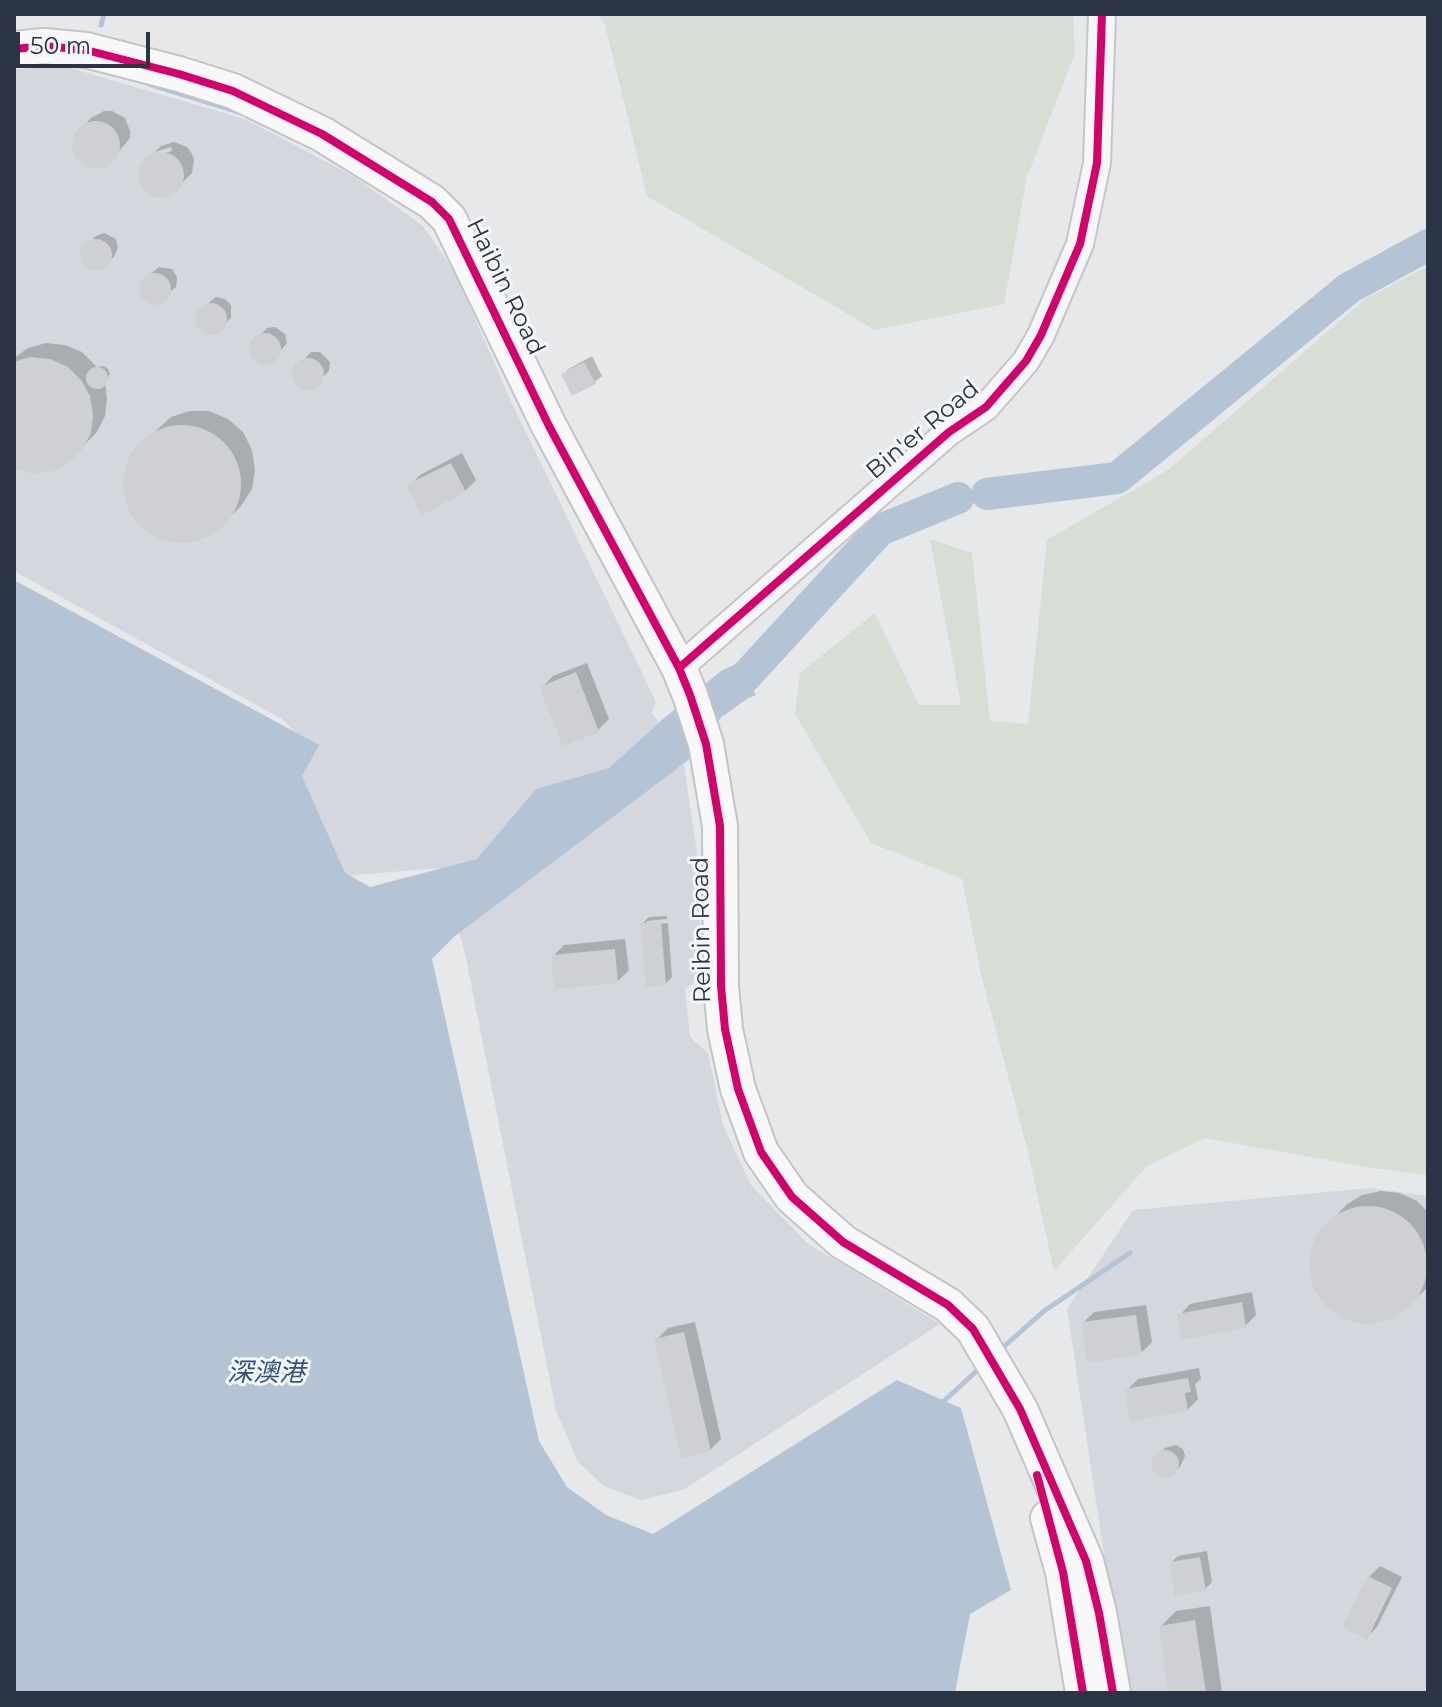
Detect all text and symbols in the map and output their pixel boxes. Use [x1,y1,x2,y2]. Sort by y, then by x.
scale bar [20,16,154,66]
text: 50 m [30,31,91,60]
street label: Haibin Road [460,214,550,360]
street label: Bin'er Road [861,374,985,486]
street label: Reibin Road [686,857,718,1003]
water label: 深澳港 [227,1357,305,1389]

